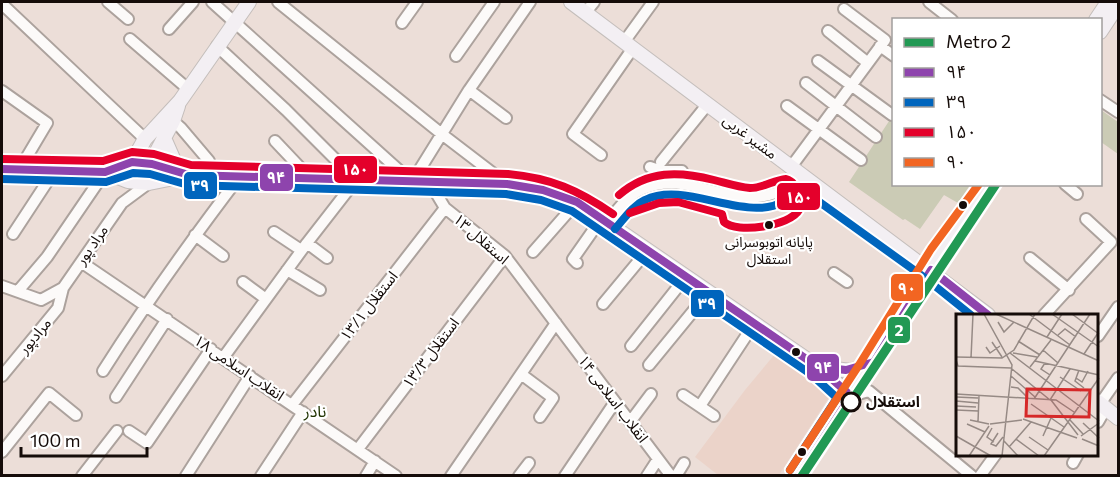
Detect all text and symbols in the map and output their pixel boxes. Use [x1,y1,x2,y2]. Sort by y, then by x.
legend [892,18,1102,186]
text: Metro 2 [946,30,1011,52]
text: ۹۴ [946,60,967,82]
text: ۳۹ [946,90,967,112]
street label: مشیر غربی [719,110,781,163]
text: ۱۵۰ [946,120,977,142]
text: ۹۰ [946,150,967,172]
line badge: ۱۵۰ [333,155,378,184]
text: ۱۵۰ [341,159,369,178]
line badge: ۹۴ [259,163,294,192]
text: ۹۴ [267,167,285,186]
line badge: ۳۹ [183,171,218,200]
text: ۳۹ [191,175,209,194]
line badge: ۱۵۰ [776,182,821,211]
text: ۱۵۰ [785,187,813,206]
unlabelled marker [957,199,969,211]
street label: ۱۳ استقلال [450,209,513,268]
marker: پایانه اتوبوسرانی استقلال [763,219,775,231]
street label: مراد پور [71,221,113,270]
place label: پایانه اتوبوسرانی استقلال [725,233,813,268]
street label: ۱۳/۱ استقلال [336,267,402,344]
line badge: ۹۰ [890,273,924,302]
text: ۹۰ [898,278,916,297]
line badge: ۳۹ [690,289,725,318]
text: ۳۹ [698,293,716,312]
street label: مرادپور [13,314,56,359]
street label: ۱۳/۳ استقلال [398,314,463,392]
inset map [956,314,1099,456]
line badge: 2 [887,316,911,344]
text: 2 [894,320,904,339]
street label: ۱۸ انقلاب اسلامی [190,330,288,405]
unlabelled marker [790,346,802,358]
street label: ۱۴ انقلاب اسلامی [574,351,653,446]
line badge: ۹۴ [806,353,840,382]
text: ۹۴ [814,357,832,376]
marker: استقلال [841,392,861,412]
place label: استقلال [866,392,920,411]
district label: نادر [303,401,326,421]
scale bar [21,420,147,458]
text: 100 m [30,429,80,451]
unlabelled marker [796,446,808,458]

